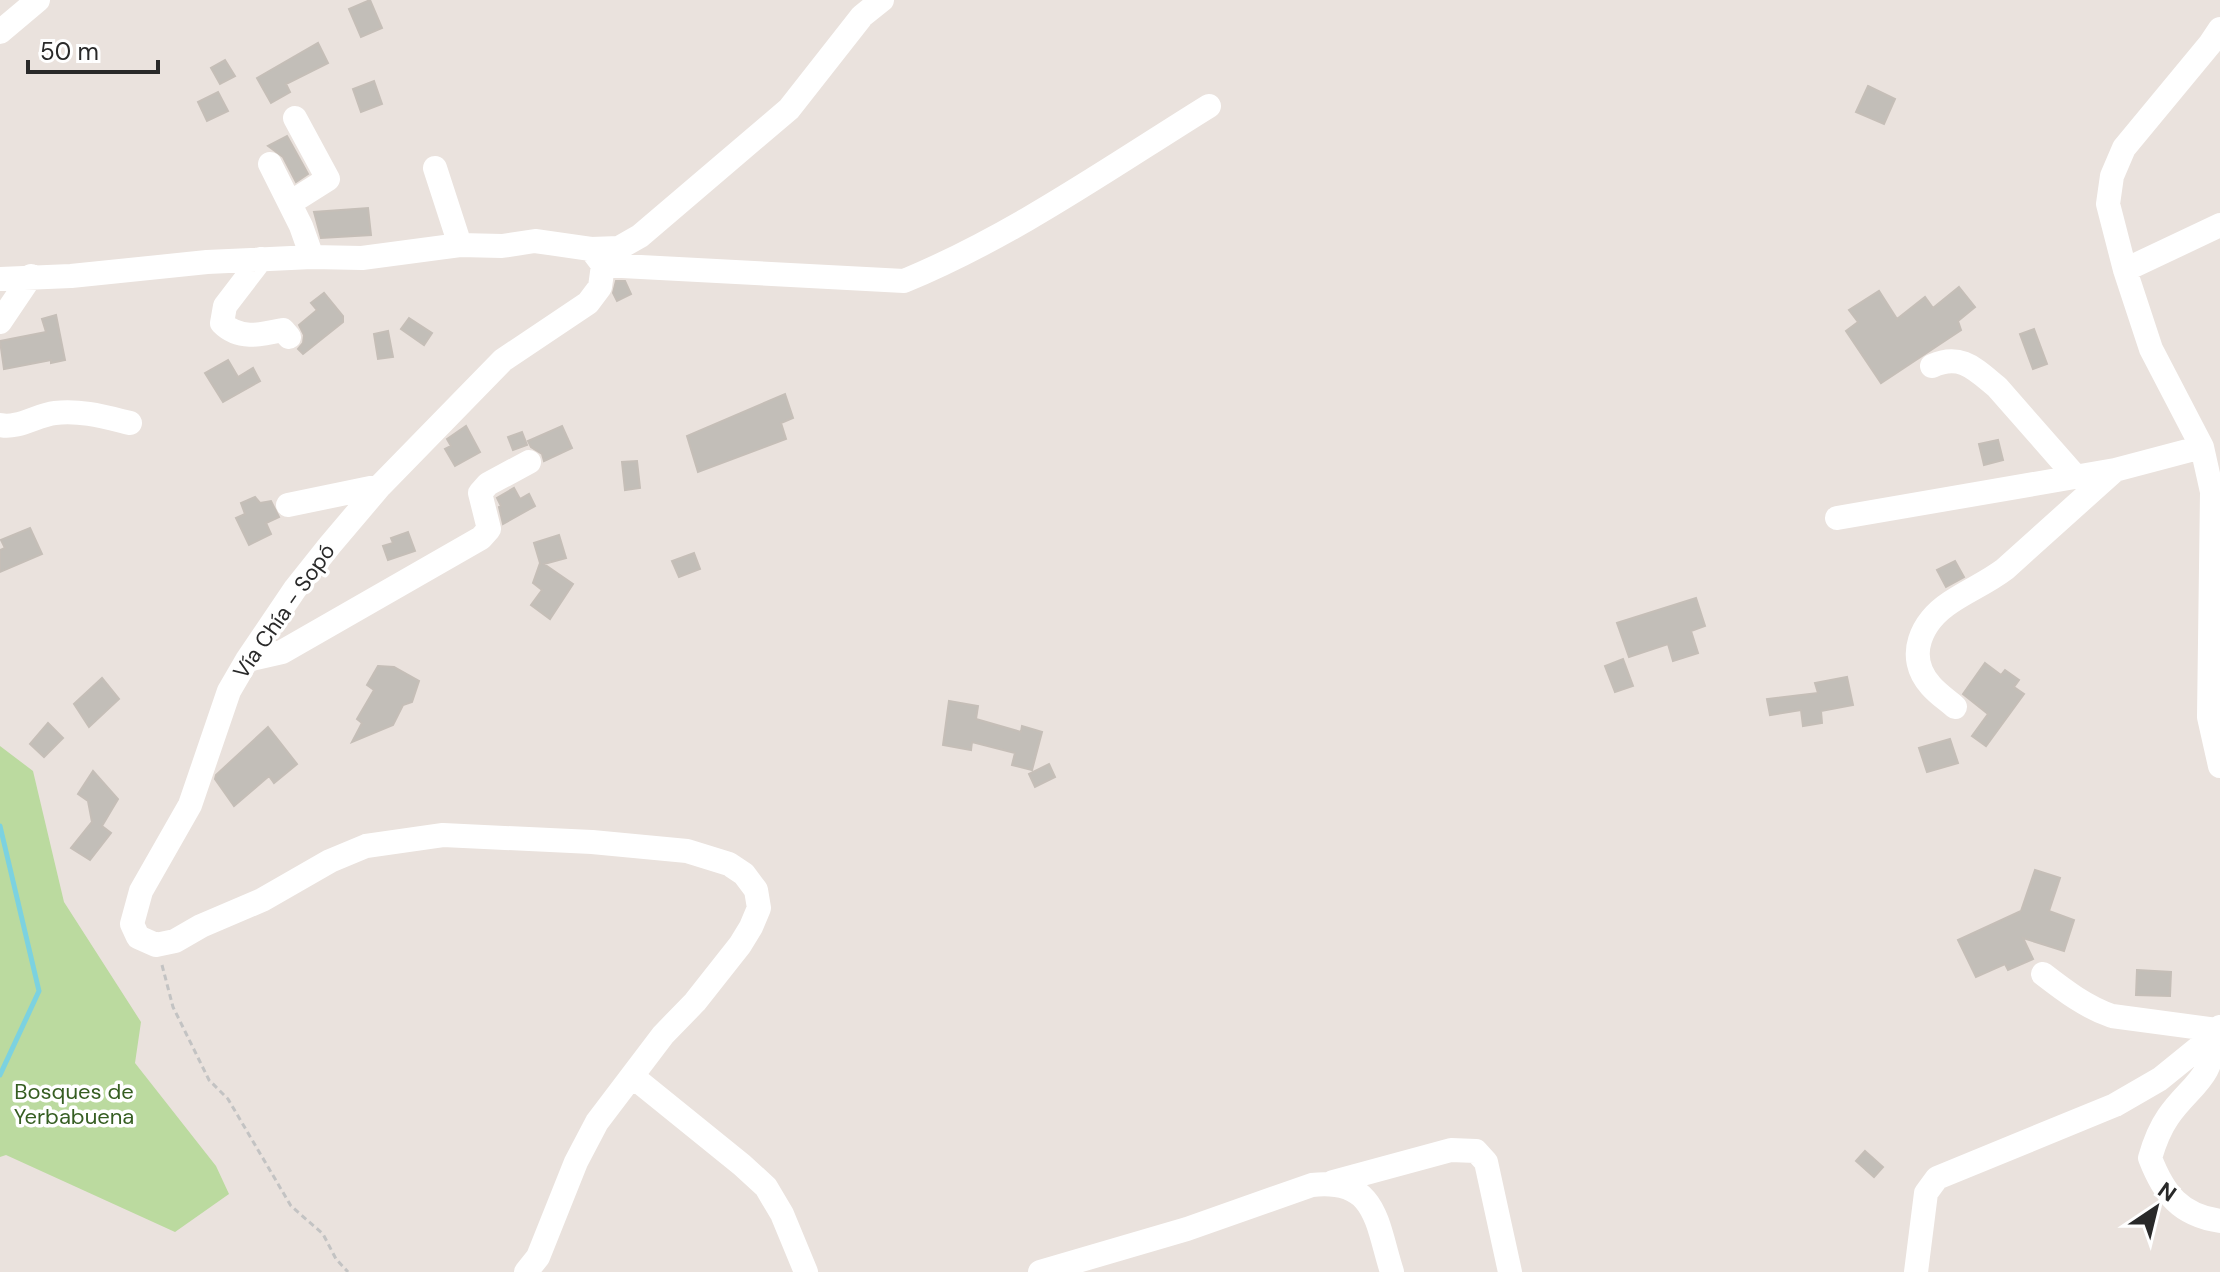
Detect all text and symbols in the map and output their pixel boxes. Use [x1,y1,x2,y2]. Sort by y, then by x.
scale bar [28,24,158,74]
text: 50 m [40,36,99,67]
street label: Vía Chía - Sopó [227,538,341,684]
park label: Bosques de Yerbabuena [14,1077,134,1131]
north arrow [2116,1168,2196,1248]
text: N [2152,1176,2182,1209]

